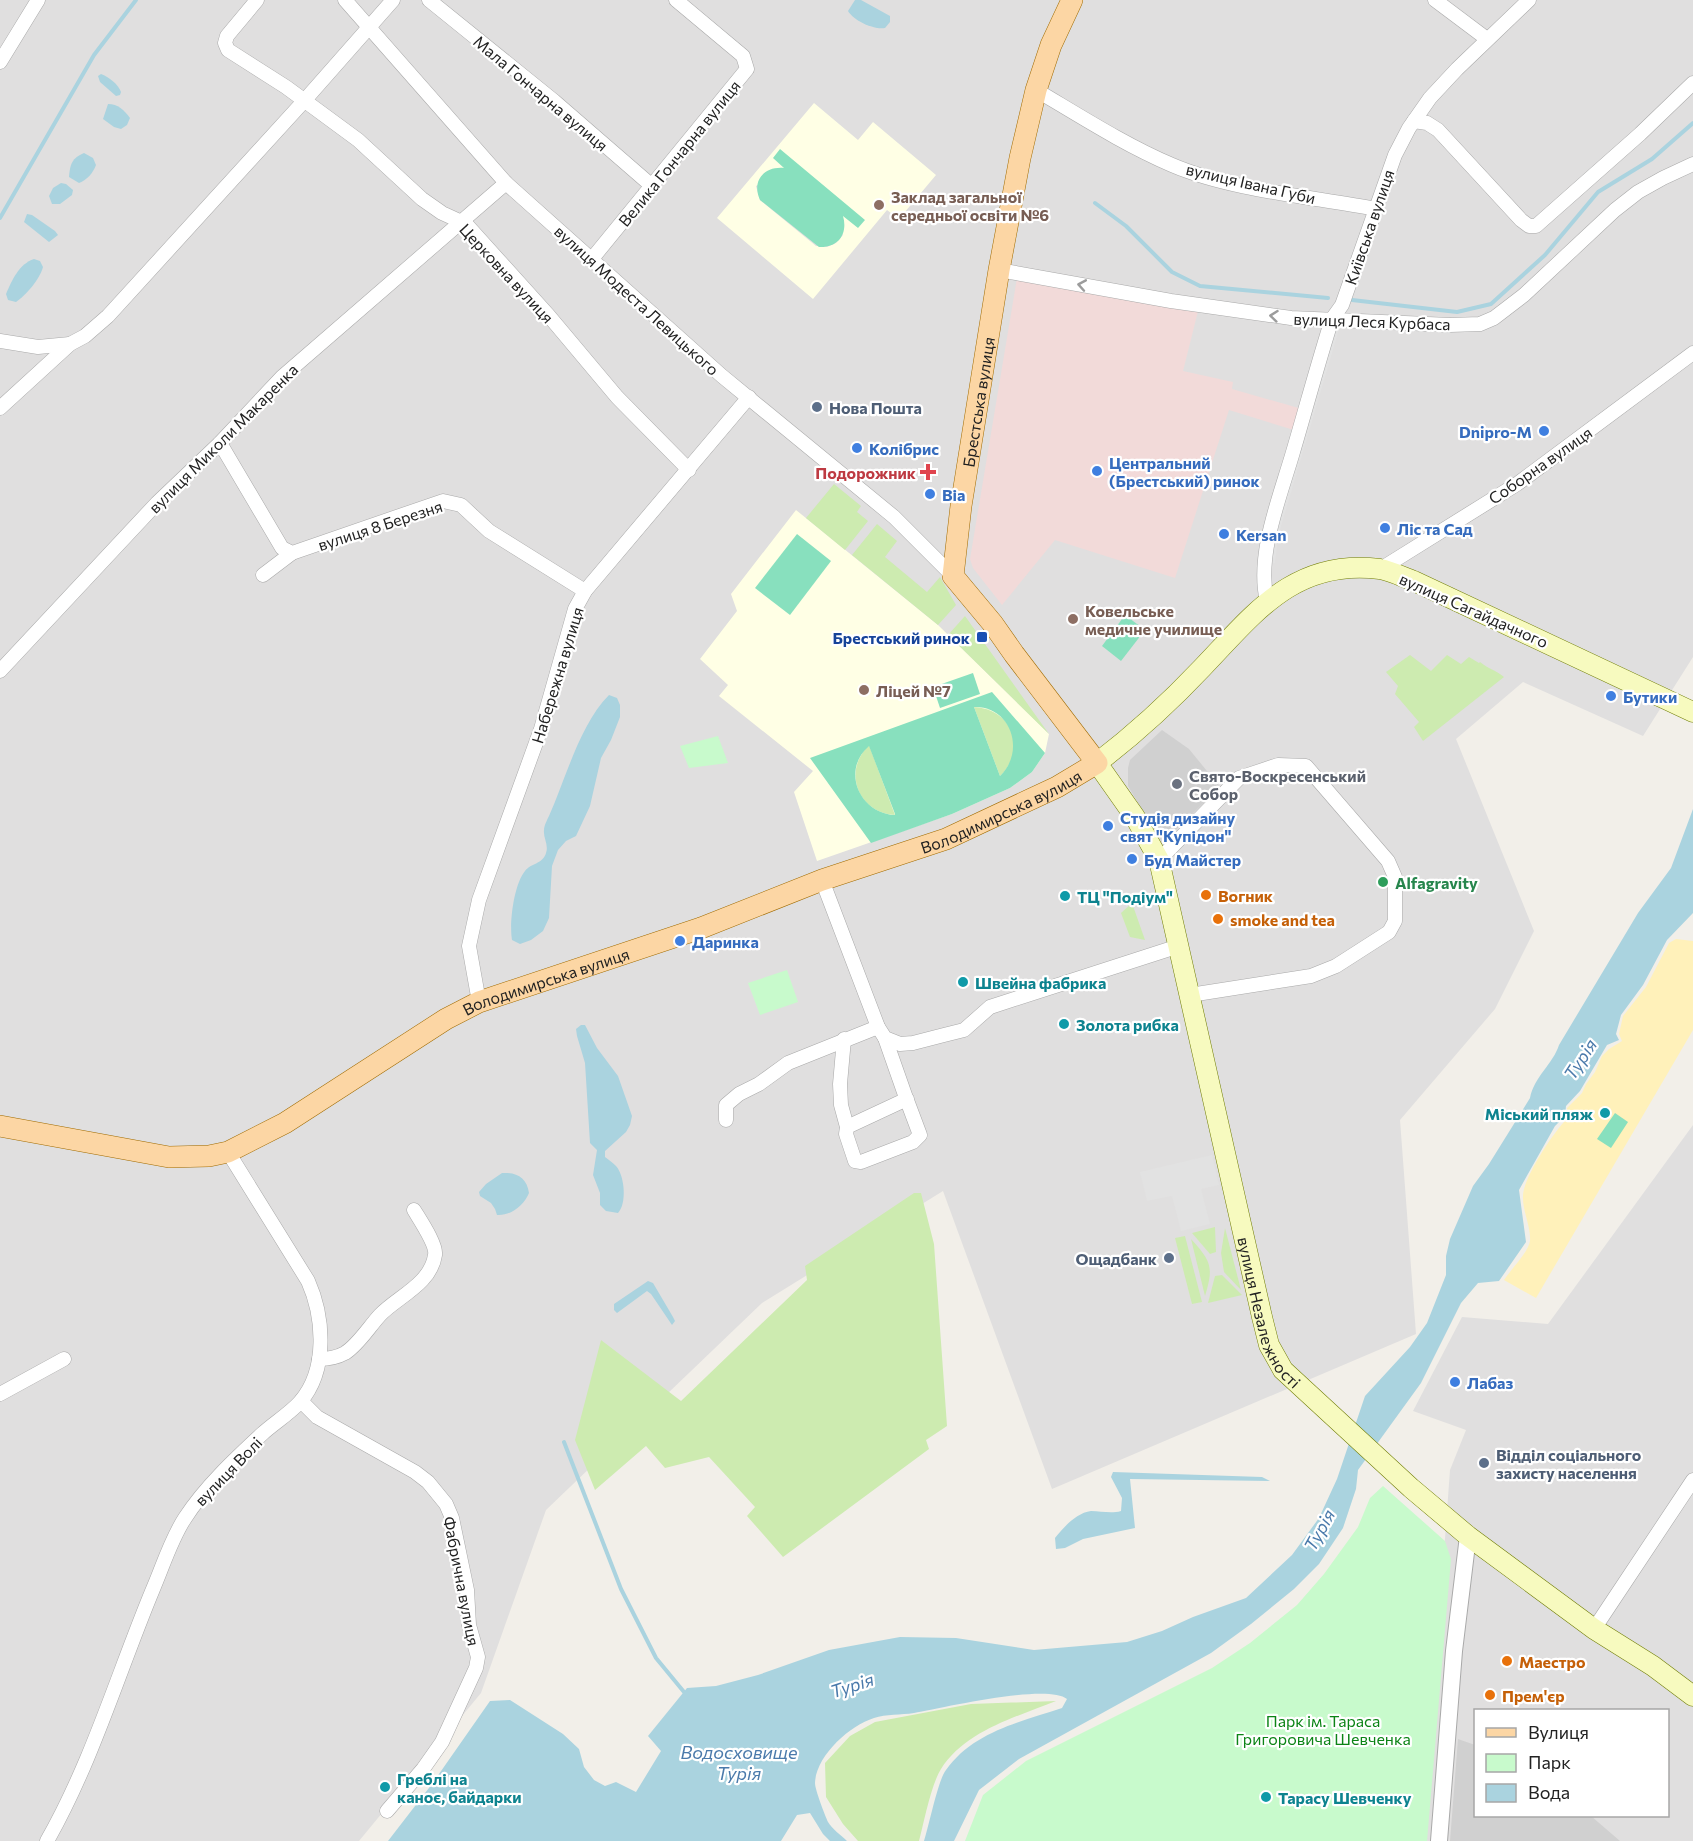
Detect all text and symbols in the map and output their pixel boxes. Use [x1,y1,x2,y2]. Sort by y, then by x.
street label: Мала Гончарна вулиця [470,31,612,155]
street label: Велика Гончарна вулиця [614,76,744,230]
street label: вулиця Івана Губи [1184,159,1318,207]
street label: Київська вулиця [1340,167,1398,287]
place label: Заклад загальної середньої освіти №6 [891,187,1049,224]
marker: Заклад загальної середньої освіти №6 [872,198,886,212]
street label: Церковна вулиця [456,219,558,327]
street label: вулиця Модеста Левицького [551,221,723,379]
one-way arrow [1077,279,1087,292]
street label: вулиця Леся Курбаса [1293,309,1451,333]
one-way arrow [1270,310,1279,323]
street label: Брестська вулиця [958,335,998,468]
street label: вулиця Миколи Макаренка [144,359,302,517]
place label: Нова Пошта [829,398,922,417]
marker: Нова Пошта [810,400,824,414]
place label: Dnipro-M [1459,422,1532,441]
street label: Соборна вулиця [1485,422,1595,508]
marker: Dnipro-M [1537,424,1551,438]
place label: Колібрис [869,439,939,458]
marker: Колібрис [850,441,864,455]
place label: Центральний (Брестський) ринок [1109,453,1260,490]
place label: Подорожник [815,463,916,482]
marker: Центральний (Брестський) ринок [1090,464,1104,478]
marker: Подорожник [921,465,935,479]
place label: Віа [942,485,965,504]
marker: Віа [923,487,937,501]
street label: вулиця 8 Березня [315,496,445,554]
place label: Ліс та Сад [1397,519,1473,538]
marker: Ліс та Сад [1378,521,1392,535]
place label: Kersan [1236,525,1286,544]
marker: Kersan [1217,527,1231,541]
street label: вулиця Сагайдачного [1397,569,1551,651]
place label: Ковельське медичне училище [1085,601,1222,638]
street label: Набережна вулиця [527,604,587,746]
marker: Ковельське медичне училище [1066,612,1080,626]
place label: Брестський ринок [832,628,970,647]
marker: Брестський ринок [975,630,989,644]
place label: Ліцей №7 [876,681,951,700]
marker: Ліцей №7 [857,683,871,697]
place label: Бутики [1623,687,1677,706]
marker: Бутики [1604,689,1618,703]
street label: Володимирська вулиця [918,765,1085,856]
place label: Свято-Воскресенський Собор [1189,766,1366,803]
marker: Свято-Воскресенський Собор [1170,777,1184,791]
place label: Студія дизайну свят "Купідон" [1120,808,1236,845]
marker: Студія дизайну свят "Купідон" [1101,819,1115,833]
place label: Буд Майстер [1144,850,1241,869]
marker: Буд Майстер [1125,852,1139,866]
place label: Alfagravity [1395,873,1478,892]
marker: Alfagravity [1376,875,1390,889]
place label: Вогник [1218,886,1273,905]
place label: ТЦ "Подіум" [1077,887,1173,906]
marker: Вогник [1199,888,1213,902]
marker: ТЦ "Подіум" [1058,889,1072,903]
place label: smoke and tea [1230,910,1335,929]
marker: smoke and tea [1211,912,1225,926]
place label: Даринка [692,932,759,951]
marker: Даринка [673,934,687,948]
street label: Володимирська вулиця [459,943,632,1019]
place label: Швейна фабрика [975,973,1106,992]
marker: Швейна фабрика [956,975,970,989]
place label: Золота рибка [1076,1015,1179,1034]
marker: Золота рибка [1057,1017,1071,1031]
water label: Турія [1559,1034,1601,1084]
place label: Міський пляж [1485,1104,1593,1123]
marker: Міський пляж [1598,1106,1612,1120]
street label: вулиця Незалежності [1235,1235,1305,1391]
place label: Ощадбанк [1075,1249,1157,1268]
marker: Ощадбанк [1162,1251,1176,1265]
place label: Лабаз [1467,1373,1513,1392]
marker: Лабаз [1448,1375,1462,1389]
street label: вулиця Волі [190,1433,266,1509]
place label: Відділ соціального захисту населення [1496,1445,1642,1482]
marker: Відділ соціального захисту населення [1477,1456,1491,1470]
water label: Турія [1299,1505,1339,1555]
street label: Фабрична вулиця [440,1515,484,1647]
place label: Маестро [1519,1652,1586,1671]
marker: Маестро [1500,1654,1514,1668]
water label: Турія [828,1668,876,1702]
place label: Прем'єр [1502,1686,1565,1705]
marker: Прем'єр [1483,1688,1497,1702]
legend [1474,1709,1669,1817]
park label: Парк ім. Тараса Григоровича Шевченка [1235,1711,1411,1748]
text: Вулиця [1528,1721,1589,1743]
water label: Водосховище Турія [681,1741,798,1784]
text: Парк [1528,1751,1571,1773]
place label: Греблі на каноє, байдарки [397,1769,522,1806]
marker: Греблі на каноє, байдарки [378,1780,392,1794]
text: Вода [1528,1781,1570,1803]
place label: Тарасу Шевченку [1278,1788,1412,1807]
marker: Тарасу Шевченку [1259,1790,1273,1804]

